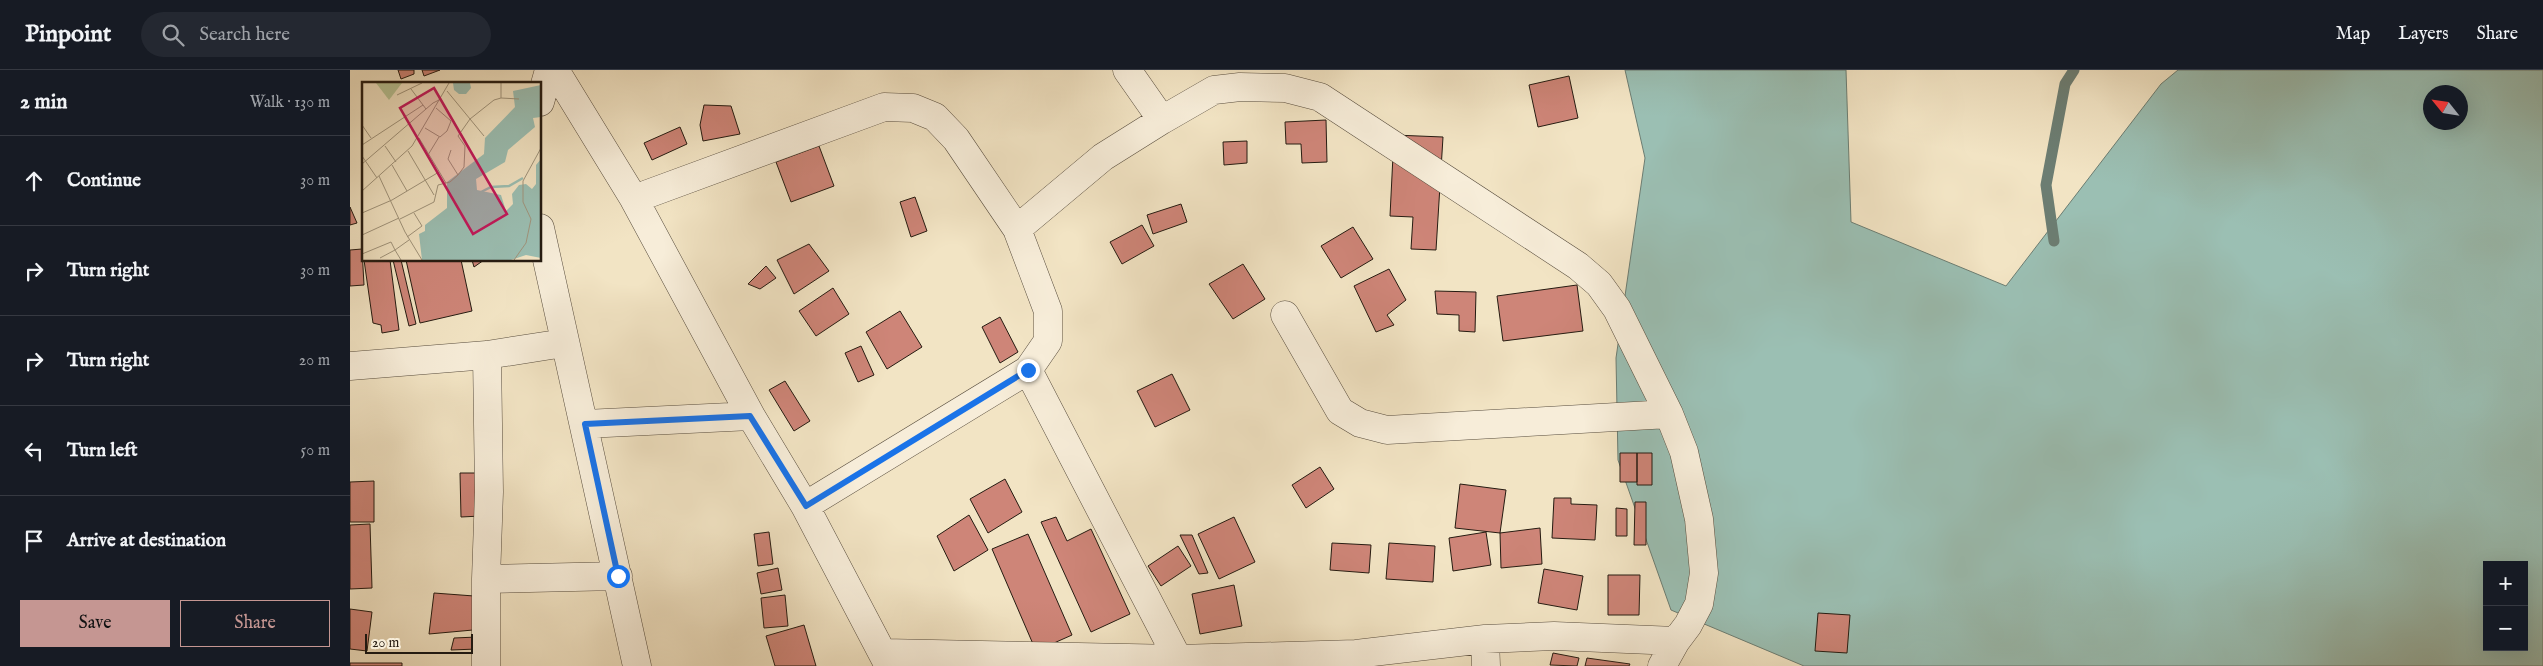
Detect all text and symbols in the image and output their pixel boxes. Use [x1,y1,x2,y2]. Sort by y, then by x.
search box [141,12,491,57]
text: Pinpoint [25,19,111,50]
icon: search [159,21,187,49]
text: Search here [199,23,290,47]
text: Map [2336,23,2370,46]
text: Layers [2398,23,2449,46]
text: Share [2477,23,2518,46]
inset map [362,82,541,261]
north arrow [2423,85,2468,130]
text: 2 min [20,89,67,116]
text: Walk · 130 m [250,93,330,113]
icon: ahead [20,167,48,195]
text: Continue [67,169,141,193]
text: 30 m [300,171,330,191]
icon: right [20,257,48,285]
text: Turn right [67,259,149,283]
text: 30 m [300,261,330,281]
icon: right [20,347,48,375]
text: Turn right [67,349,149,373]
text: 20 m [299,351,330,371]
route end [1017,359,1040,382]
icon: left [20,437,48,465]
text: Turn left [67,439,138,463]
text: 50 m [301,441,330,461]
icon: arrive [20,527,48,555]
text: Arrive at destination [67,529,226,553]
map controls [2483,561,2528,651]
button: + [2483,561,2528,606]
route start [607,565,630,588]
button: Save [20,600,170,647]
button: Share [180,600,330,647]
button: − [2483,606,2528,651]
scale bar [365,631,472,654]
text: 20 m [372,634,399,652]

